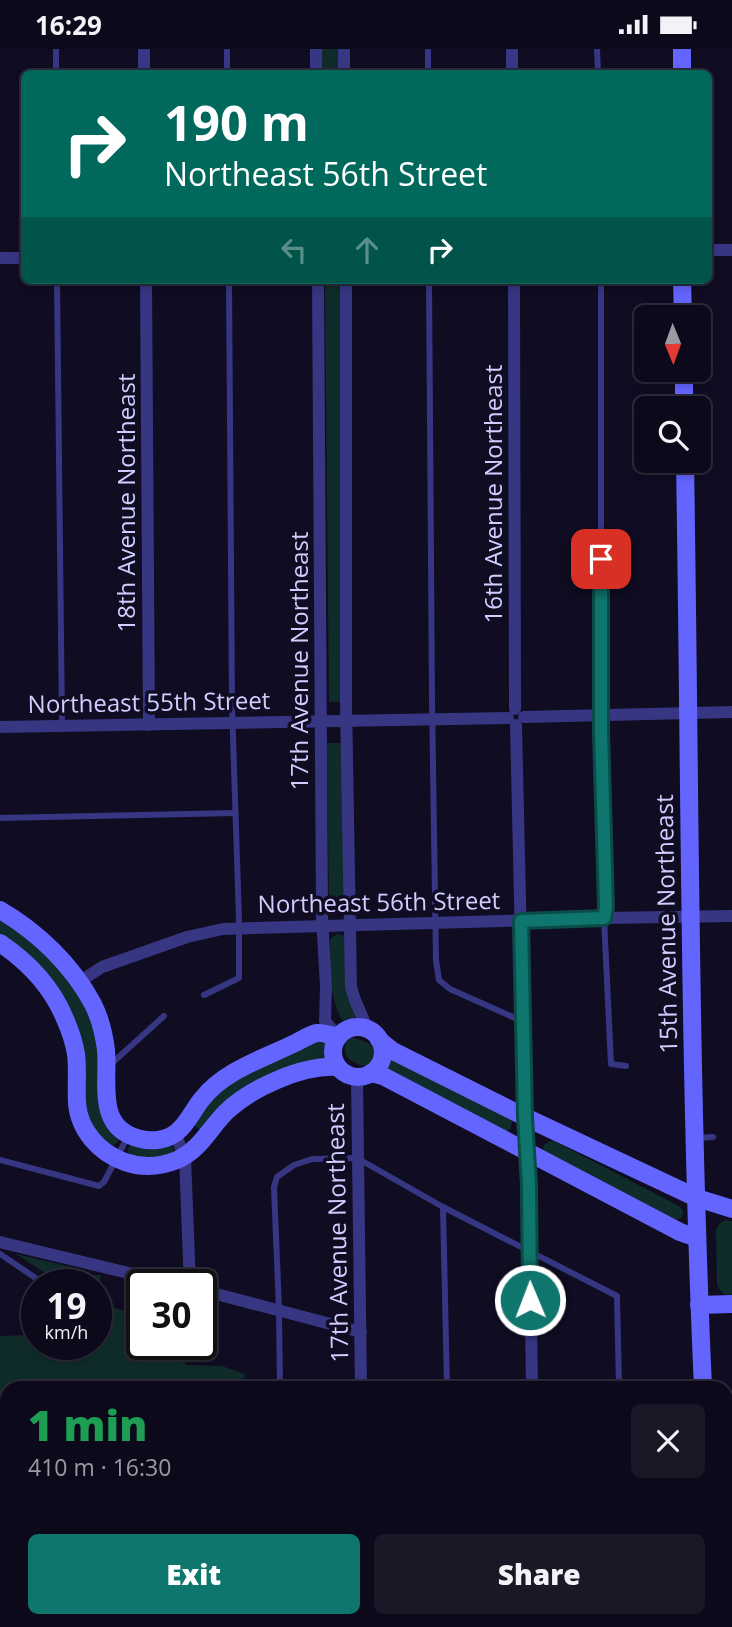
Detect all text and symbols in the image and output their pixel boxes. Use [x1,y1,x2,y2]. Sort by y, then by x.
text: 16:29 [35,7,102,43]
text: 190 m [164,89,309,155]
icon: right [49,98,140,189]
text: Northeast 56th Street [164,152,487,195]
icon: left [275,231,313,269]
icon: ahead [348,231,386,269]
icon: right [421,231,459,269]
north arrow [634,305,710,381]
map controls [634,305,711,473]
street label: 16th Avenue Northeast [476,364,509,624]
street label: 18th Avenue Northeast [109,373,142,633]
button: search [634,396,711,473]
pin [571,529,631,589]
street label: 17th Avenue Northeast [282,531,315,791]
icon: arrive [582,540,620,578]
street label: Northeast 55th Street [27,683,271,720]
street label: 15th Avenue Northeast [647,794,684,1054]
street label: Northeast 56th Street [257,883,501,920]
street label: 17th Avenue Northeast [318,1103,355,1363]
position arrow [493,1263,567,1337]
speed limit sign: 30 [126,1269,217,1360]
text: 19 [46,1282,87,1329]
text: km/h [45,1320,88,1344]
text: 1 min [28,1396,147,1453]
button: close [631,1404,705,1478]
text: 410 m · 16:30 [28,1451,171,1483]
button: Exit [28,1534,360,1614]
button: Share [374,1534,705,1614]

